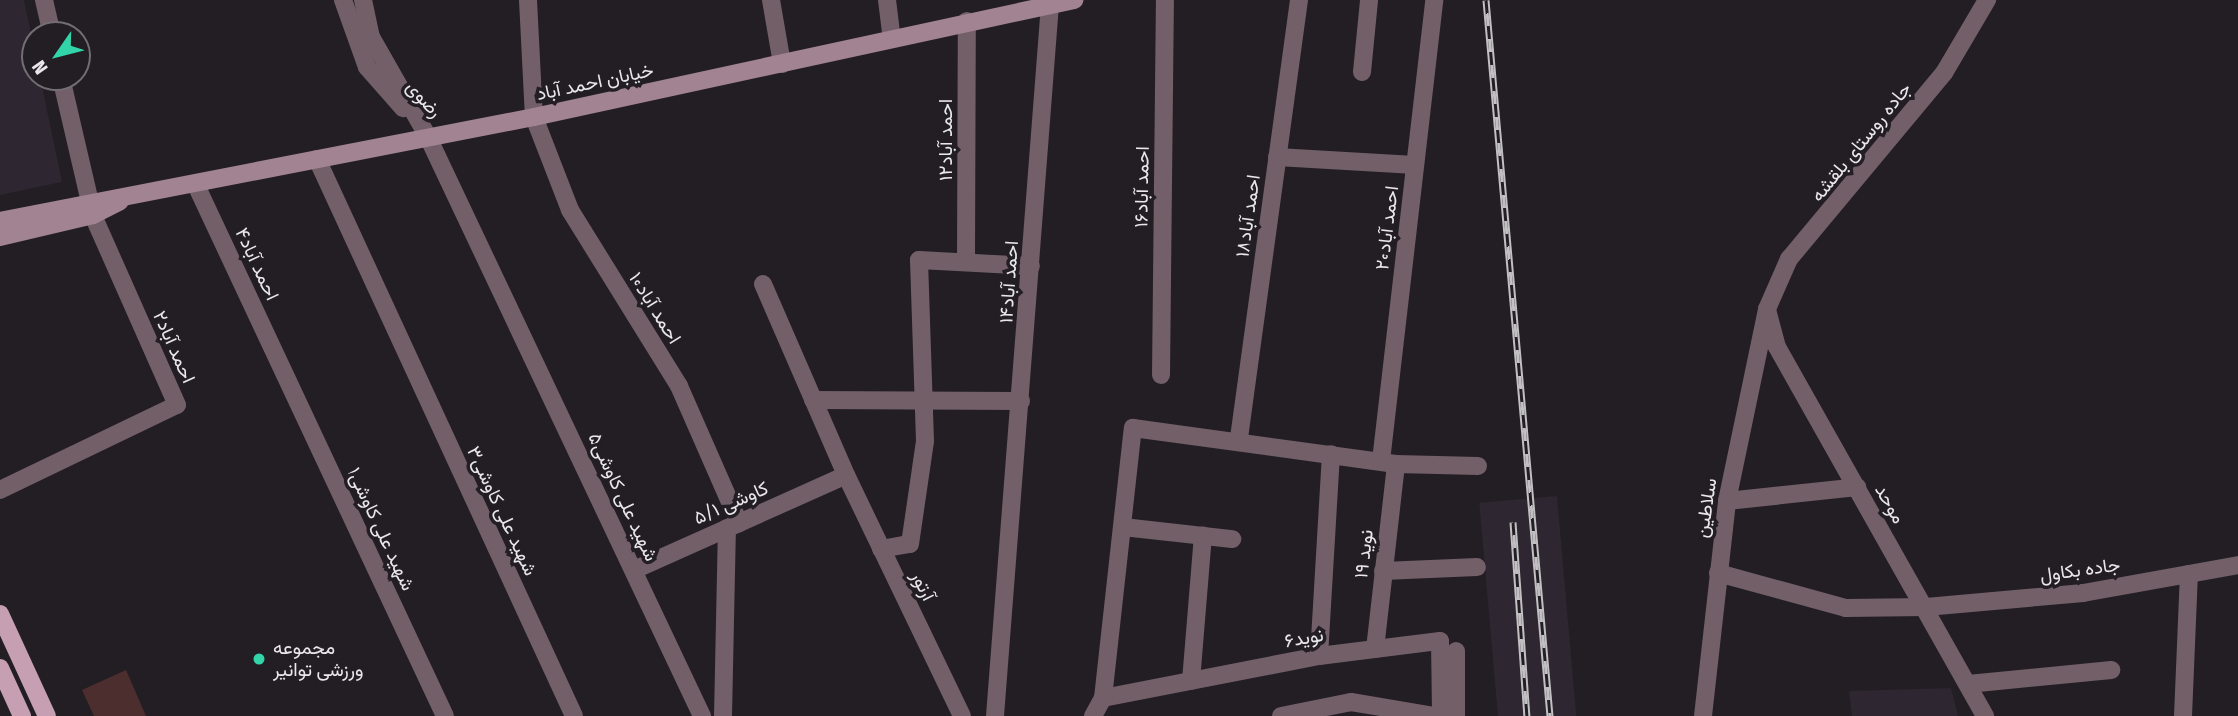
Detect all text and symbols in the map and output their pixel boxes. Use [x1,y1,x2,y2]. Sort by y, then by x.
north arrow [21,21,91,91]
text: N [27,56,53,78]
street label: خیابان احمد آباد [534,58,656,106]
street label: رضوی [401,75,447,123]
street label: جاده روستای بلقشه [1806,78,1916,206]
street label: احمد آباد۱۲ [935,99,957,181]
street label: احمد آباد۱۶ [1130,146,1154,228]
street label: احمد آباد۱۸ [1231,173,1265,259]
street label: احمد آباد۲۰ [1371,185,1403,271]
street label: احمد آباد۴ [230,224,284,304]
street label: احمد آباد۱۴ [995,240,1023,324]
street label: احمد آباد۱۰ [624,268,686,348]
street label: احمد آباد۲ [148,307,200,387]
street label: شهید علی کاوشی۵ [583,429,663,565]
street label: شهید علی کاوشی۳ [462,443,542,579]
street label: شهید علی کاوشی۱ [343,464,419,594]
street label: کاوشی ۵/۱ [690,476,772,530]
street label: سلاطین [1690,477,1722,539]
street label: موحد [1870,480,1910,528]
street label: نوید ۱۹ [1350,528,1378,580]
street label: جاده بکاول [2038,553,2122,587]
street label: آرتور [906,567,940,605]
street label: نوید۶ [1283,623,1325,653]
place label: مجموعه ورزشی توانیر [273,637,363,681]
marker: مجموعه ورزشی توانیر [251,651,267,667]

